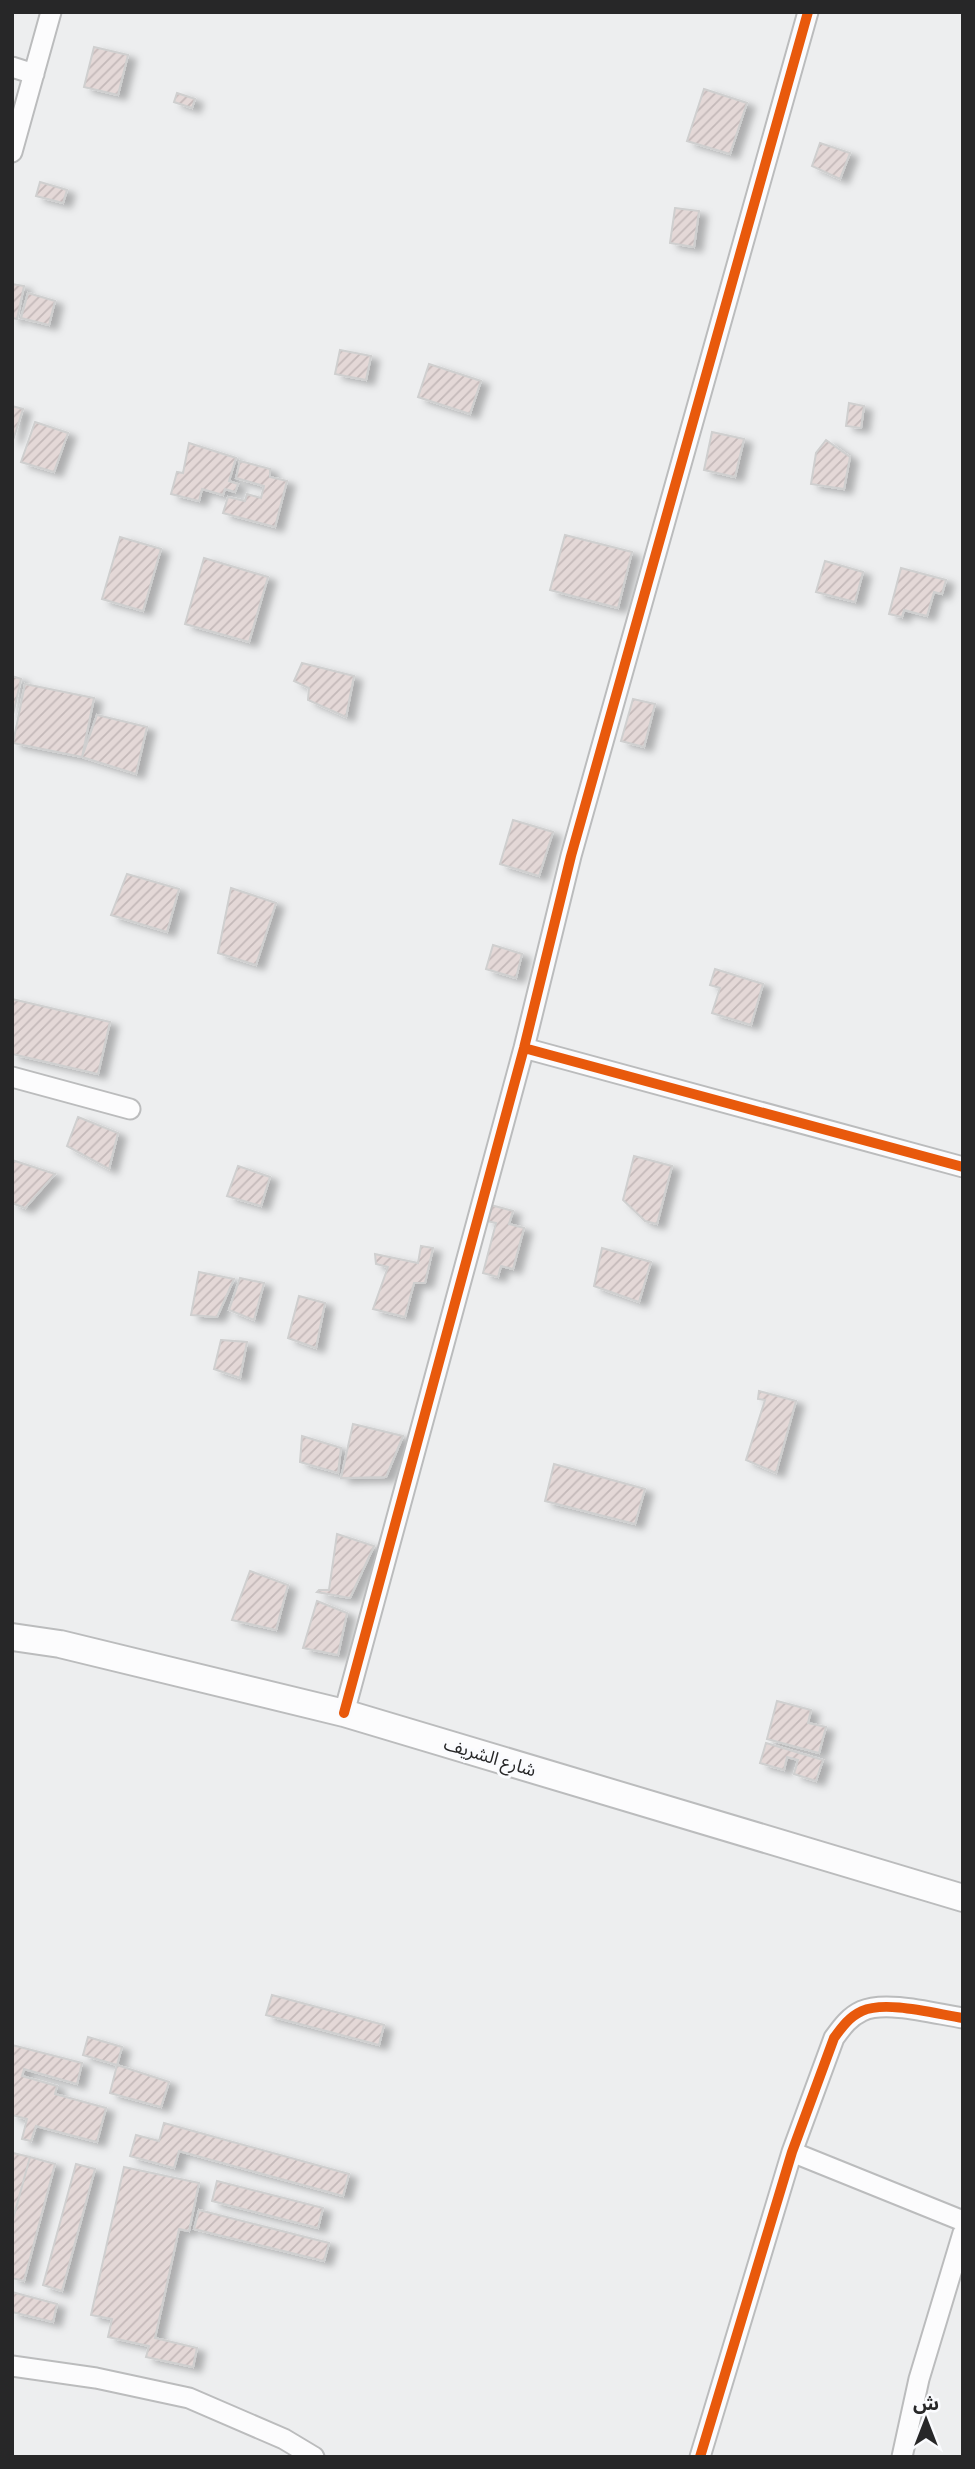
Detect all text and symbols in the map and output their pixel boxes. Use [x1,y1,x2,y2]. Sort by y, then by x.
street label: شارع الشريف [440,1732,539,1784]
north arrow [891,2385,961,2455]
text: ش [913,2391,939,2415]

